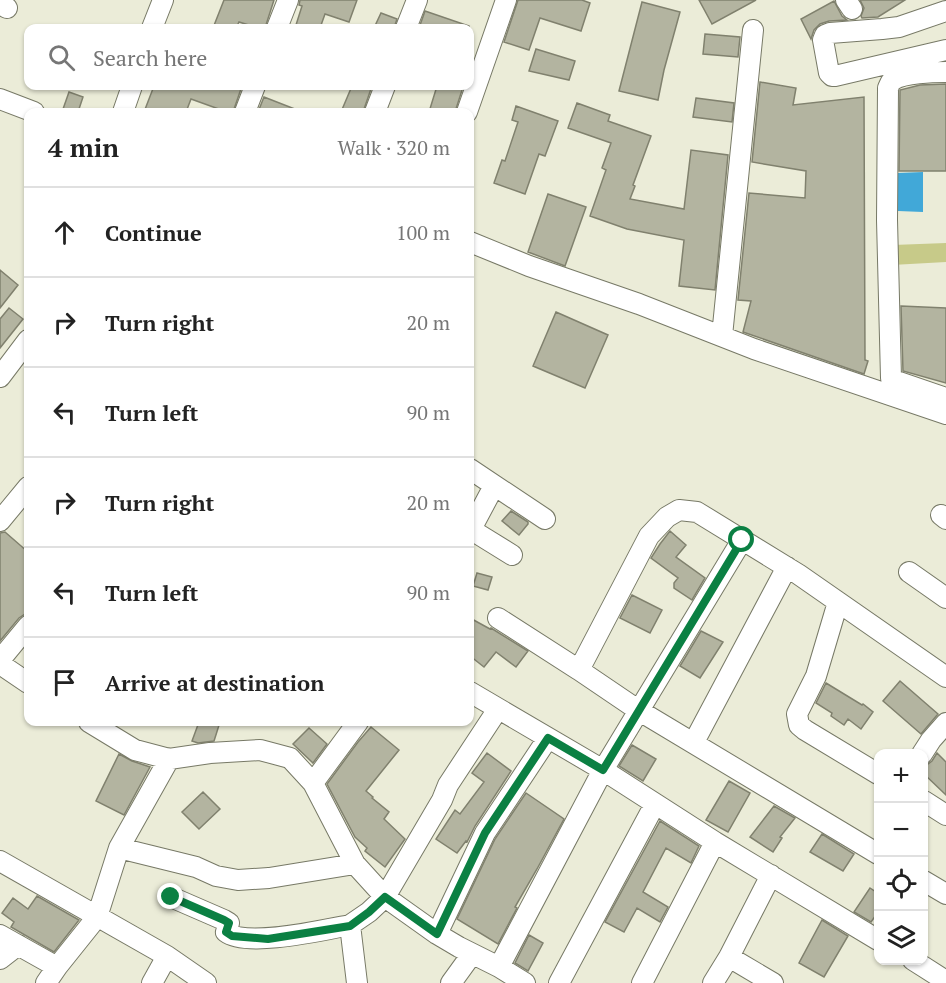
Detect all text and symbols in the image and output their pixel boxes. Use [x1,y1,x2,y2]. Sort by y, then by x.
search box [24,24,474,90]
icon: search [45,41,78,74]
text: Search here [93,43,207,72]
text: 4 min [48,130,119,164]
text: Walk · 320 m [338,134,450,161]
icon: ahead [48,216,81,249]
text: Continue [105,218,202,247]
text: 100 m [396,219,450,246]
icon: right [48,306,81,339]
text: Turn right [105,308,214,337]
text: 20 m [407,309,450,336]
icon: left [48,396,81,429]
text: Turn left [105,398,198,427]
text: 90 m [407,399,450,426]
icon: right [48,486,81,519]
text: Turn right [105,488,214,517]
text: 20 m [407,489,450,516]
route start [728,526,754,552]
icon: left [48,576,81,609]
text: Turn left [105,578,198,607]
text: 90 m [407,579,450,606]
icon: arrive [48,666,81,699]
text: Arrive at destination [105,668,324,697]
map controls [874,749,928,965]
button: + [874,749,928,803]
button: − [874,803,928,857]
button: locate [874,857,928,911]
route end [157,883,183,909]
button: layers [874,911,928,965]

